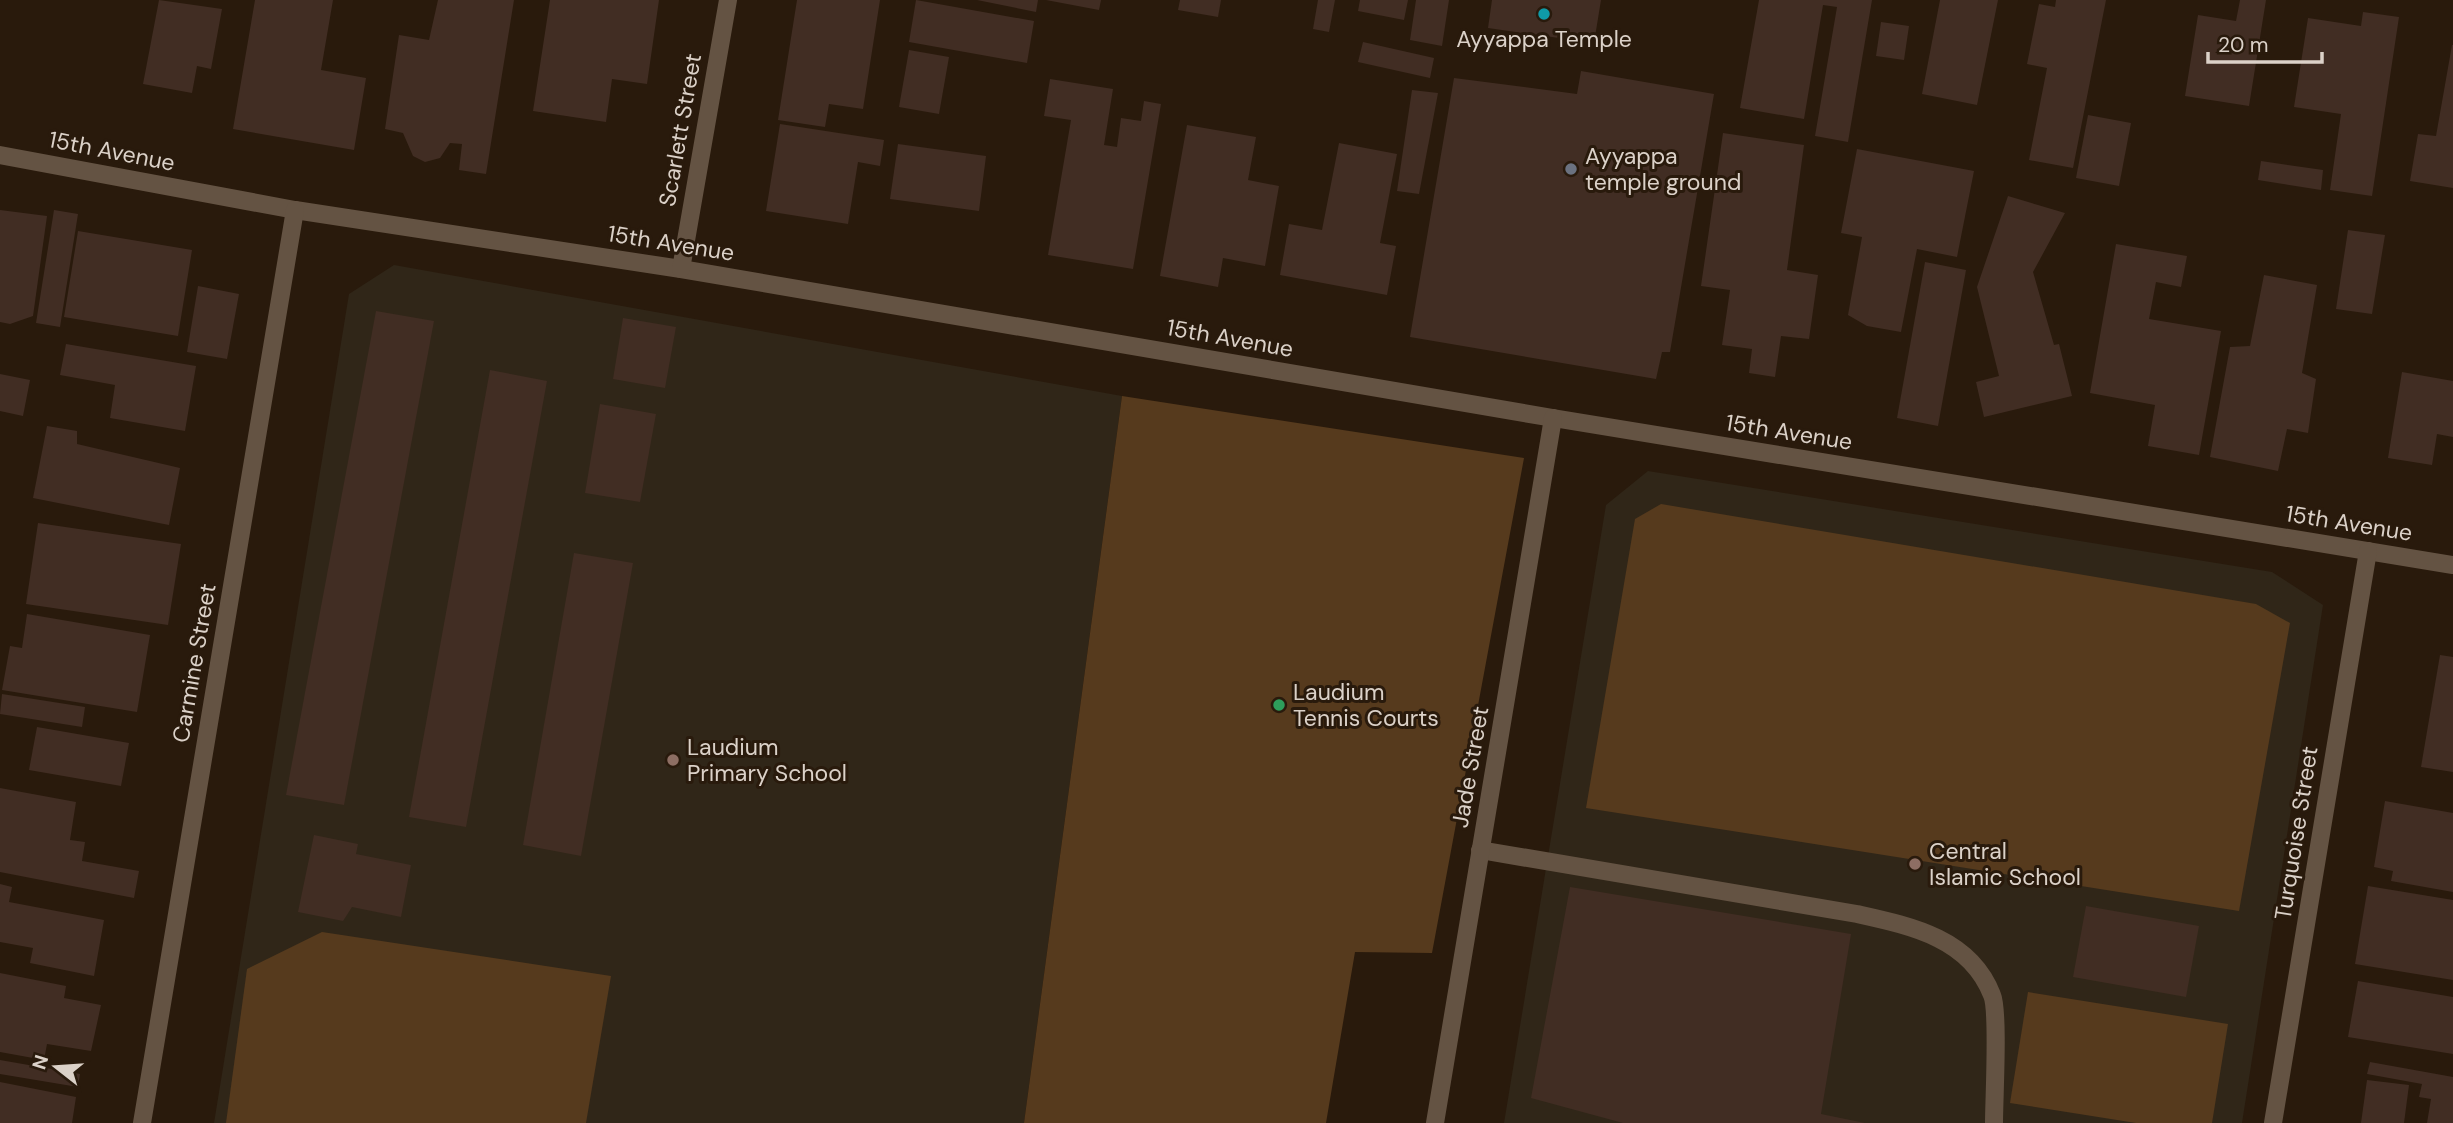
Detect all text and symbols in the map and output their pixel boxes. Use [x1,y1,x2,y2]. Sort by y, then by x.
marker: Ayyappa Temple [1536,6,1552,22]
scale bar [2208,21,2322,65]
place label: Ayyappa Temple [1456,24,1632,54]
text: 20 m [2218,31,2269,59]
street label: Scarlett Street [652,51,708,209]
street label: 15th Avenue [46,124,178,178]
place label: Ayyappa temple ground [1585,141,1741,197]
marker: Ayyappa temple ground [1563,161,1579,177]
street label: 15th Avenue [606,218,736,268]
street label: 15th Avenue [1164,312,1296,364]
street label: 15th Avenue [1724,407,1854,457]
street label: 15th Avenue [2284,498,2414,548]
street label: Carmine Street [165,581,223,745]
place label: Laudium Tennis Courts [1293,677,1439,733]
marker: Laudium Tennis Courts [1271,697,1287,713]
street label: Jade Street [1445,704,1495,830]
place label: Laudium Primary School [687,732,847,788]
street label: Turquoise Street [2267,744,2325,922]
marker: Laudium Primary School [665,752,681,768]
place label: Central Islamic School [1929,836,2081,892]
marker: Central Islamic School [1907,856,1923,872]
north arrow [21,1032,91,1102]
text: N [26,1052,54,1072]

